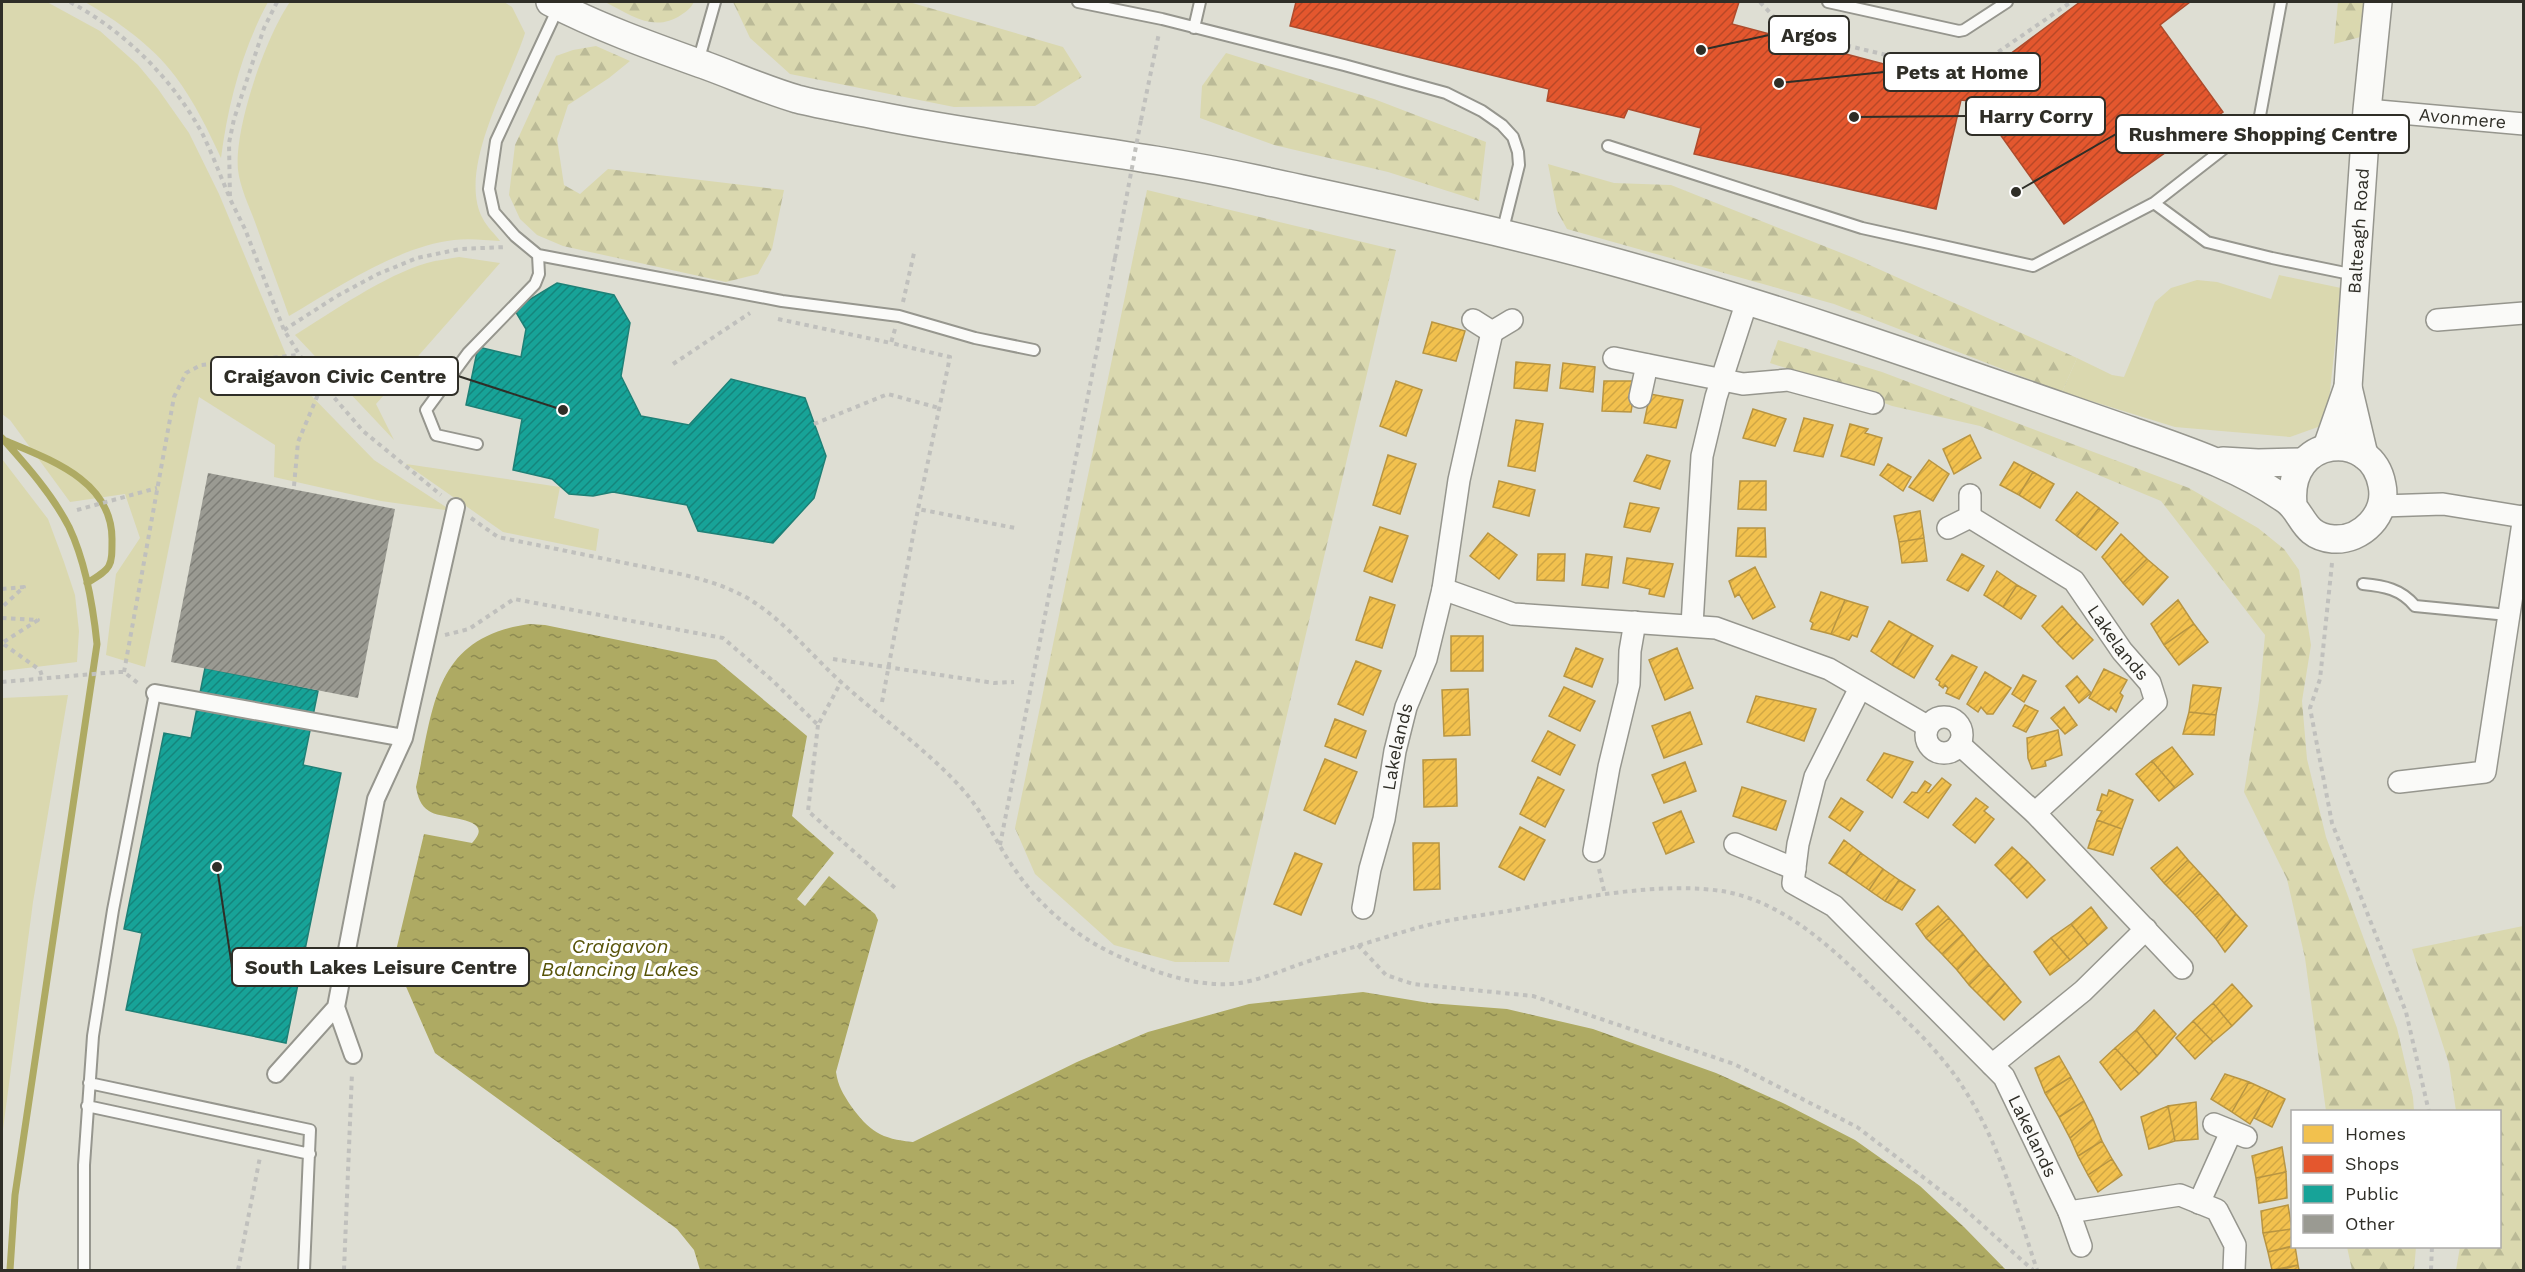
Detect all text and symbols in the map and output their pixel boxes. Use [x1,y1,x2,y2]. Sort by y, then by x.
callout: Argos [1769,16,1849,54]
text: Argos [1781,23,1837,47]
callout: Pets at Home [1884,53,2040,91]
text: Pets at Home [1896,60,2028,84]
callout: Harry Corry [1966,97,2105,135]
text: Harry Corry [1979,104,2094,128]
street label: Avonmere [2418,104,2507,132]
callout: Rushmere Shopping Centre [2116,115,2409,153]
text: Rushmere Shopping Centre [2128,122,2398,146]
street label: Balteagh Road [2343,167,2373,295]
callout: Craigavon Civic Centre [211,357,458,395]
text: Craigavon Civic Centre [224,364,446,388]
street label: Lakelands [2084,601,2154,684]
street label: Lakelands [1378,701,1417,792]
water label: Craigavon Balancing Lakes [541,934,699,981]
callout: South Lakes Leisure Centre [232,948,529,986]
text: South Lakes Leisure Centre [245,955,517,979]
street label: Lakelands [2004,1091,2062,1181]
legend [2291,1110,2501,1248]
text: Homes [2345,1123,2406,1144]
text: Shops [2345,1153,2399,1174]
text: Public [2345,1183,2399,1204]
text: Other [2345,1213,2395,1234]

